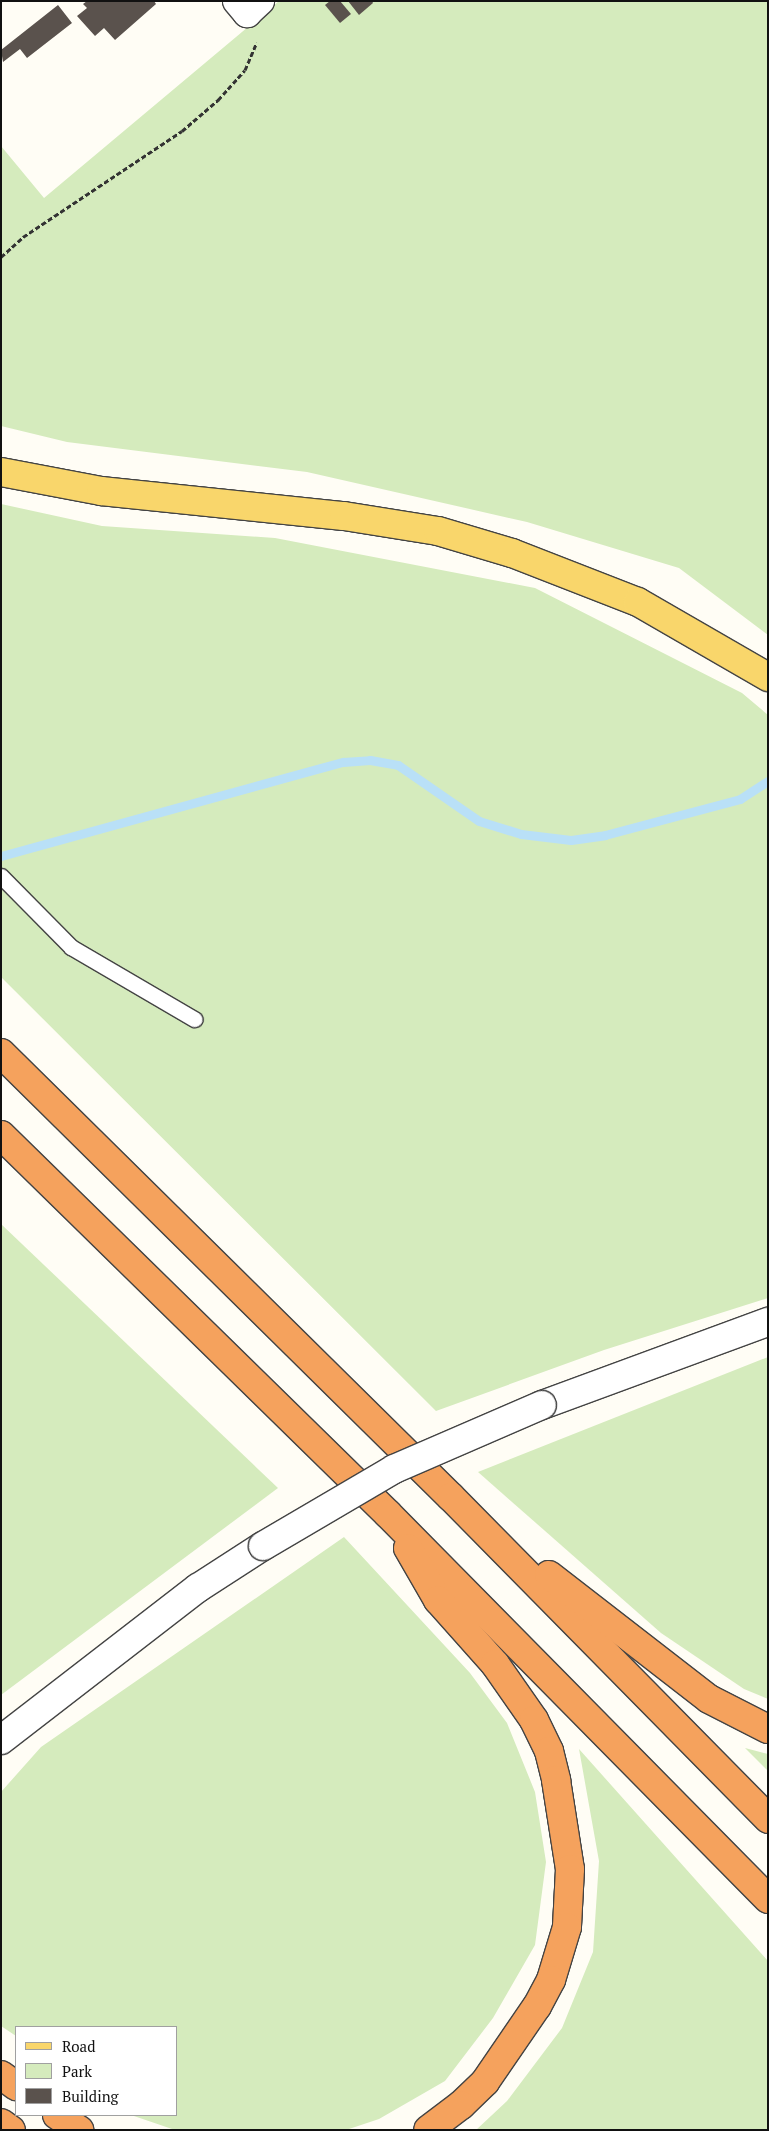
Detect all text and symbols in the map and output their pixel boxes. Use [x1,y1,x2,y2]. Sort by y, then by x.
legend [15,2026,178,2116]
text: Road [62,2036,95,2056]
text: Park [62,2061,92,2081]
text: Building [62,2086,119,2106]

